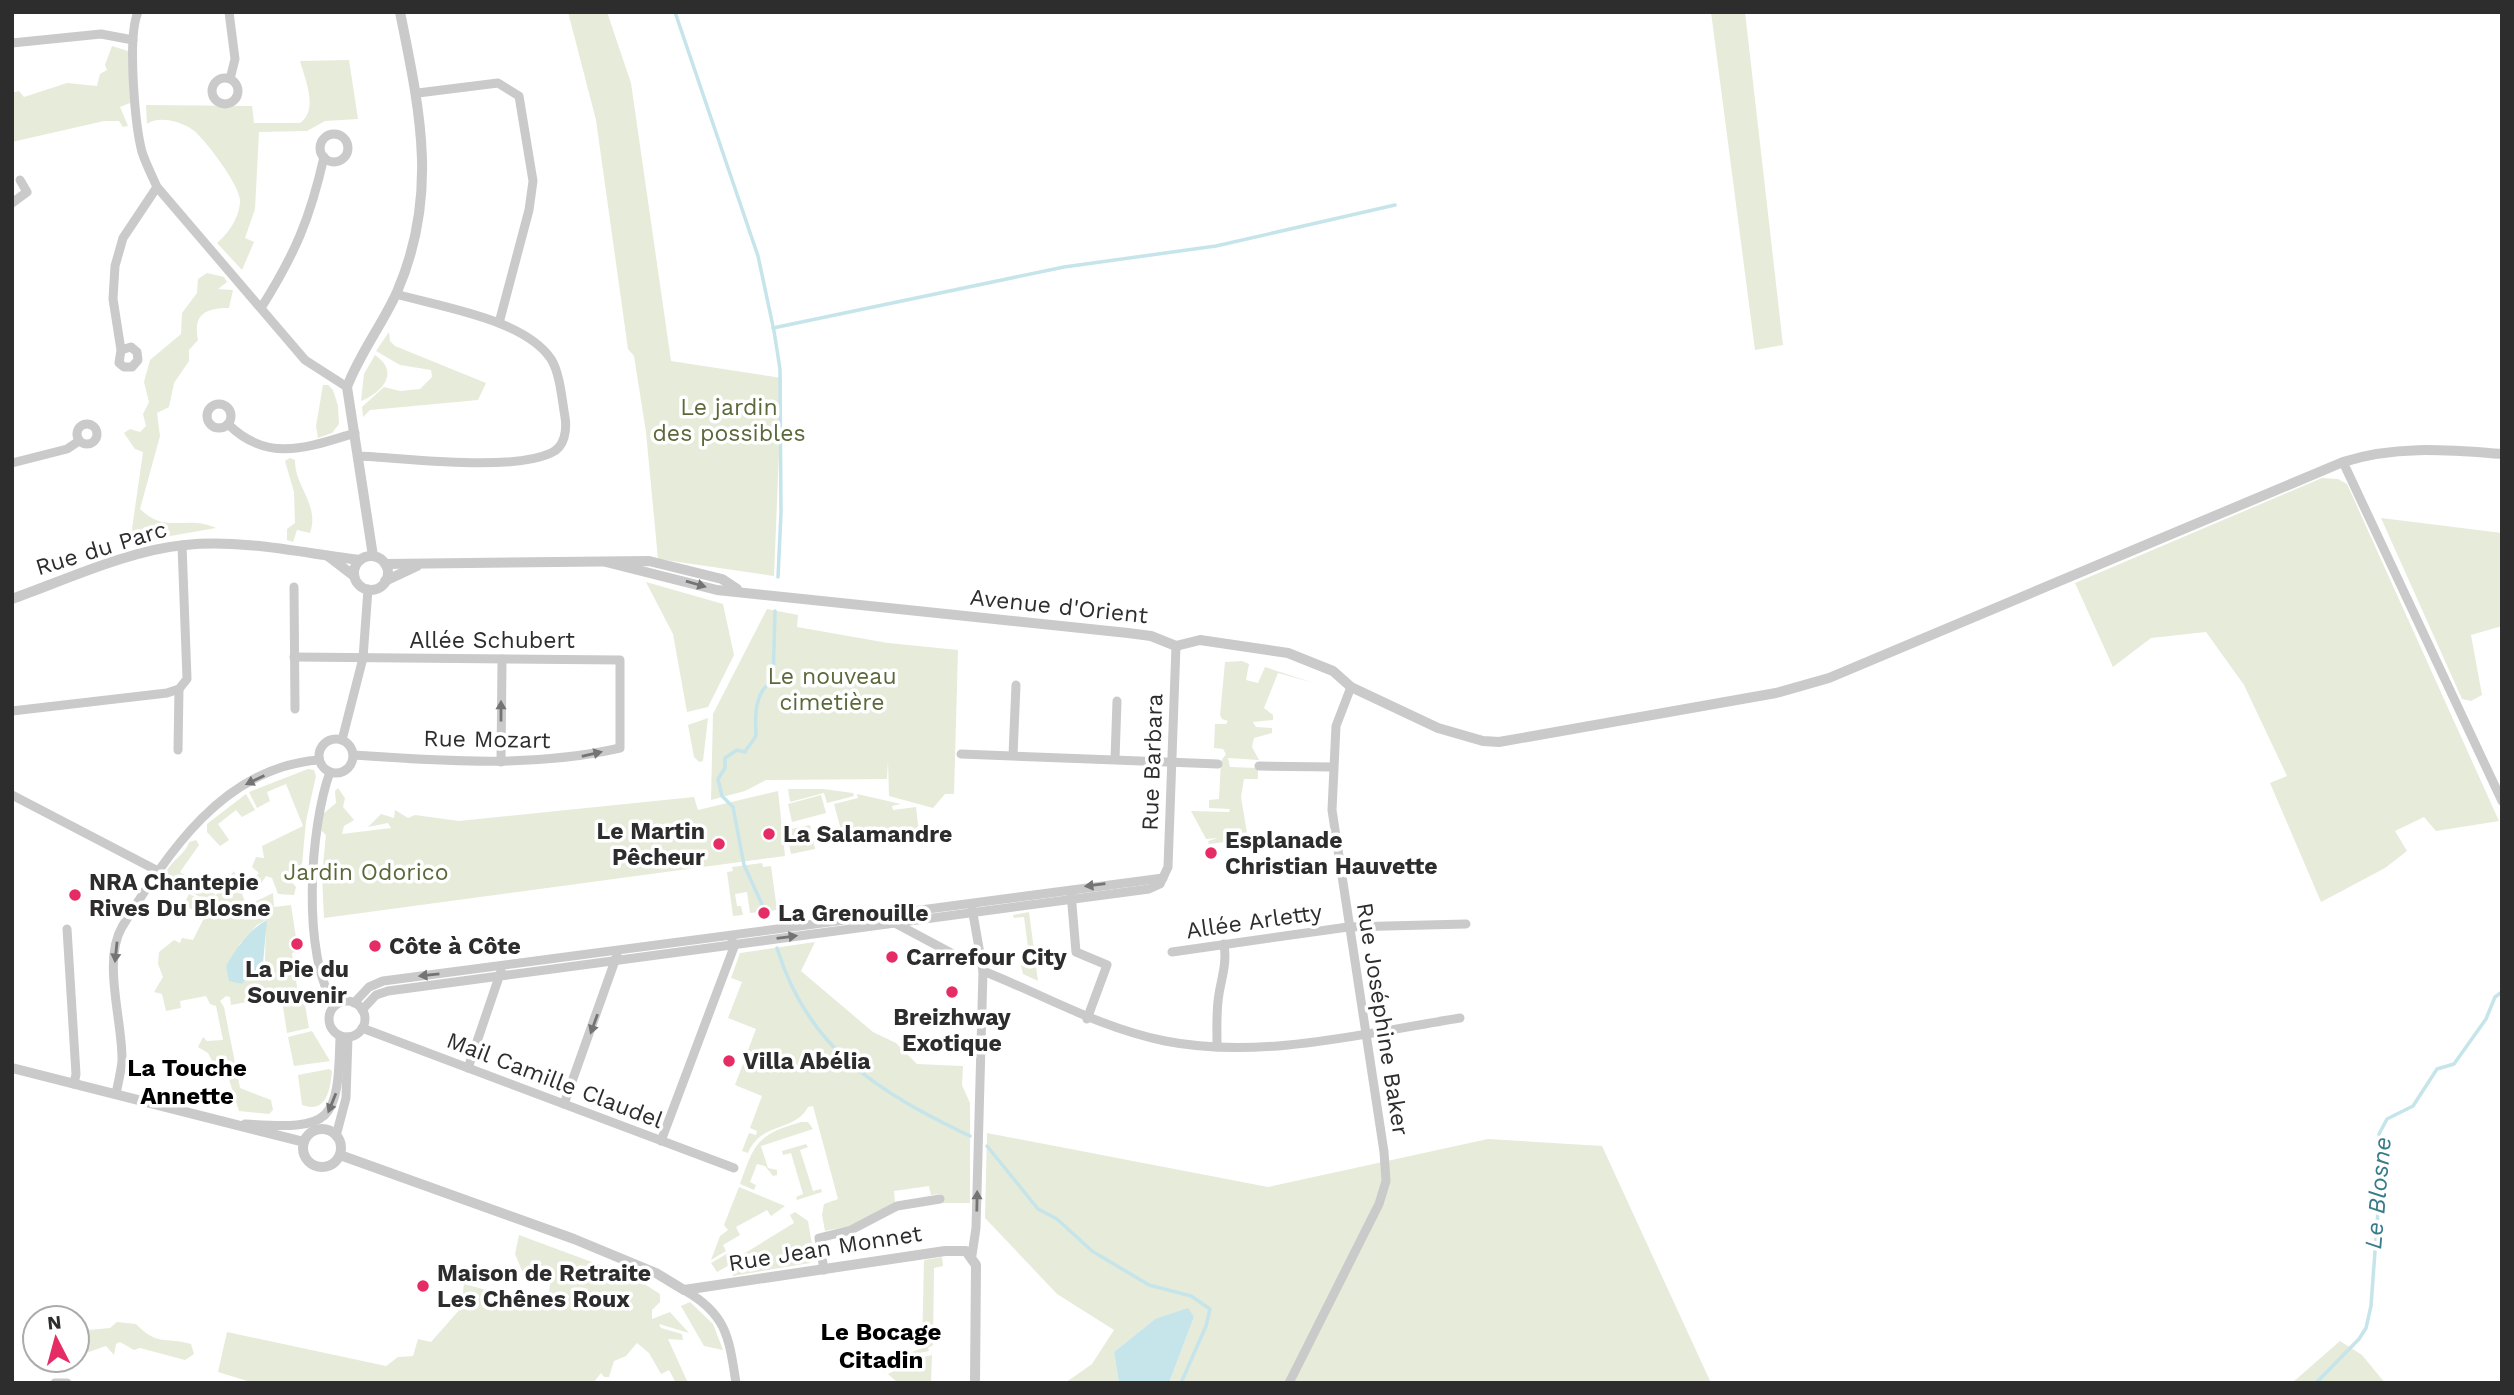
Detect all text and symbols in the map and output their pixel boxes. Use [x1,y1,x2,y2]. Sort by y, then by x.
park label: Le jardin des possibles [652,394,806,447]
street label: Rue du Parc [32,516,170,581]
one-way arrow [686,579,707,589]
street label: Avenue d'Orient [969,584,1150,629]
street label: Allée Schubert [409,627,575,654]
park label: Le nouveau cimetière [767,663,897,716]
street label: Rue Barbara [1137,693,1168,831]
one-way arrow [495,699,507,721]
street label: Rue Mozart [423,725,551,754]
one-way arrow [581,749,603,760]
one-way arrow [245,775,265,786]
place label: Le Martin Pêcheur [597,818,705,871]
place label: La Salamandre [783,821,952,848]
marker: La Salamandre [761,826,777,842]
place label: Esplanade Christian Hauvette [1225,827,1438,880]
marker: Le Martin Pêcheur [711,836,727,852]
marker: Esplanade Christian Hauvette [1203,845,1219,861]
park label: Jardin Odorico [284,859,448,886]
place label: NRA Chantepie Rives Du Blosne [89,869,271,922]
one-way arrow [1084,880,1106,891]
marker: NRA Chantepie Rives Du Blosne [67,887,83,903]
street label: Allée Arletty [1184,899,1324,944]
place label: La Grenouille [778,900,929,927]
street label: Rue Joséphine Baker [1351,901,1414,1137]
marker: La Grenouille [756,905,772,921]
one-way arrow [776,931,798,942]
place label: Côte à Côte [389,933,521,960]
marker: La Pie du Souvenir [289,936,305,952]
marker: Côte à Côte [367,938,383,954]
one-way arrow [110,941,121,963]
place label: Carrefour City [906,944,1067,971]
marker: Carrefour City [884,949,900,965]
place label: La Pie du Souvenir [245,956,349,1009]
one-way arrow [418,970,440,981]
marker: Breizhway Exotique [944,984,960,1000]
place label: Breizhway Exotique [893,1004,1011,1057]
one-way arrow [588,1013,599,1034]
street label: Mail Camille Claudel [443,1027,667,1134]
place label: Villa Abélia [743,1048,871,1075]
marker: Villa Abélia [721,1053,737,1069]
district label: La Touche Annette [127,1054,247,1110]
one-way arrow [327,1092,338,1113]
water label: Le Blosne [2359,1136,2397,1250]
one-way arrow [971,1190,983,1212]
street label: Rue Jean Monnet [727,1220,924,1277]
place label: Maison de Retraite Les Chênes Roux [437,1260,651,1313]
marker: Maison de Retraite Les Chênes Roux [415,1278,431,1294]
north arrow [21,1304,91,1374]
text: N [46,1310,62,1335]
district label: Le Bocage Citadin [821,1318,942,1374]

